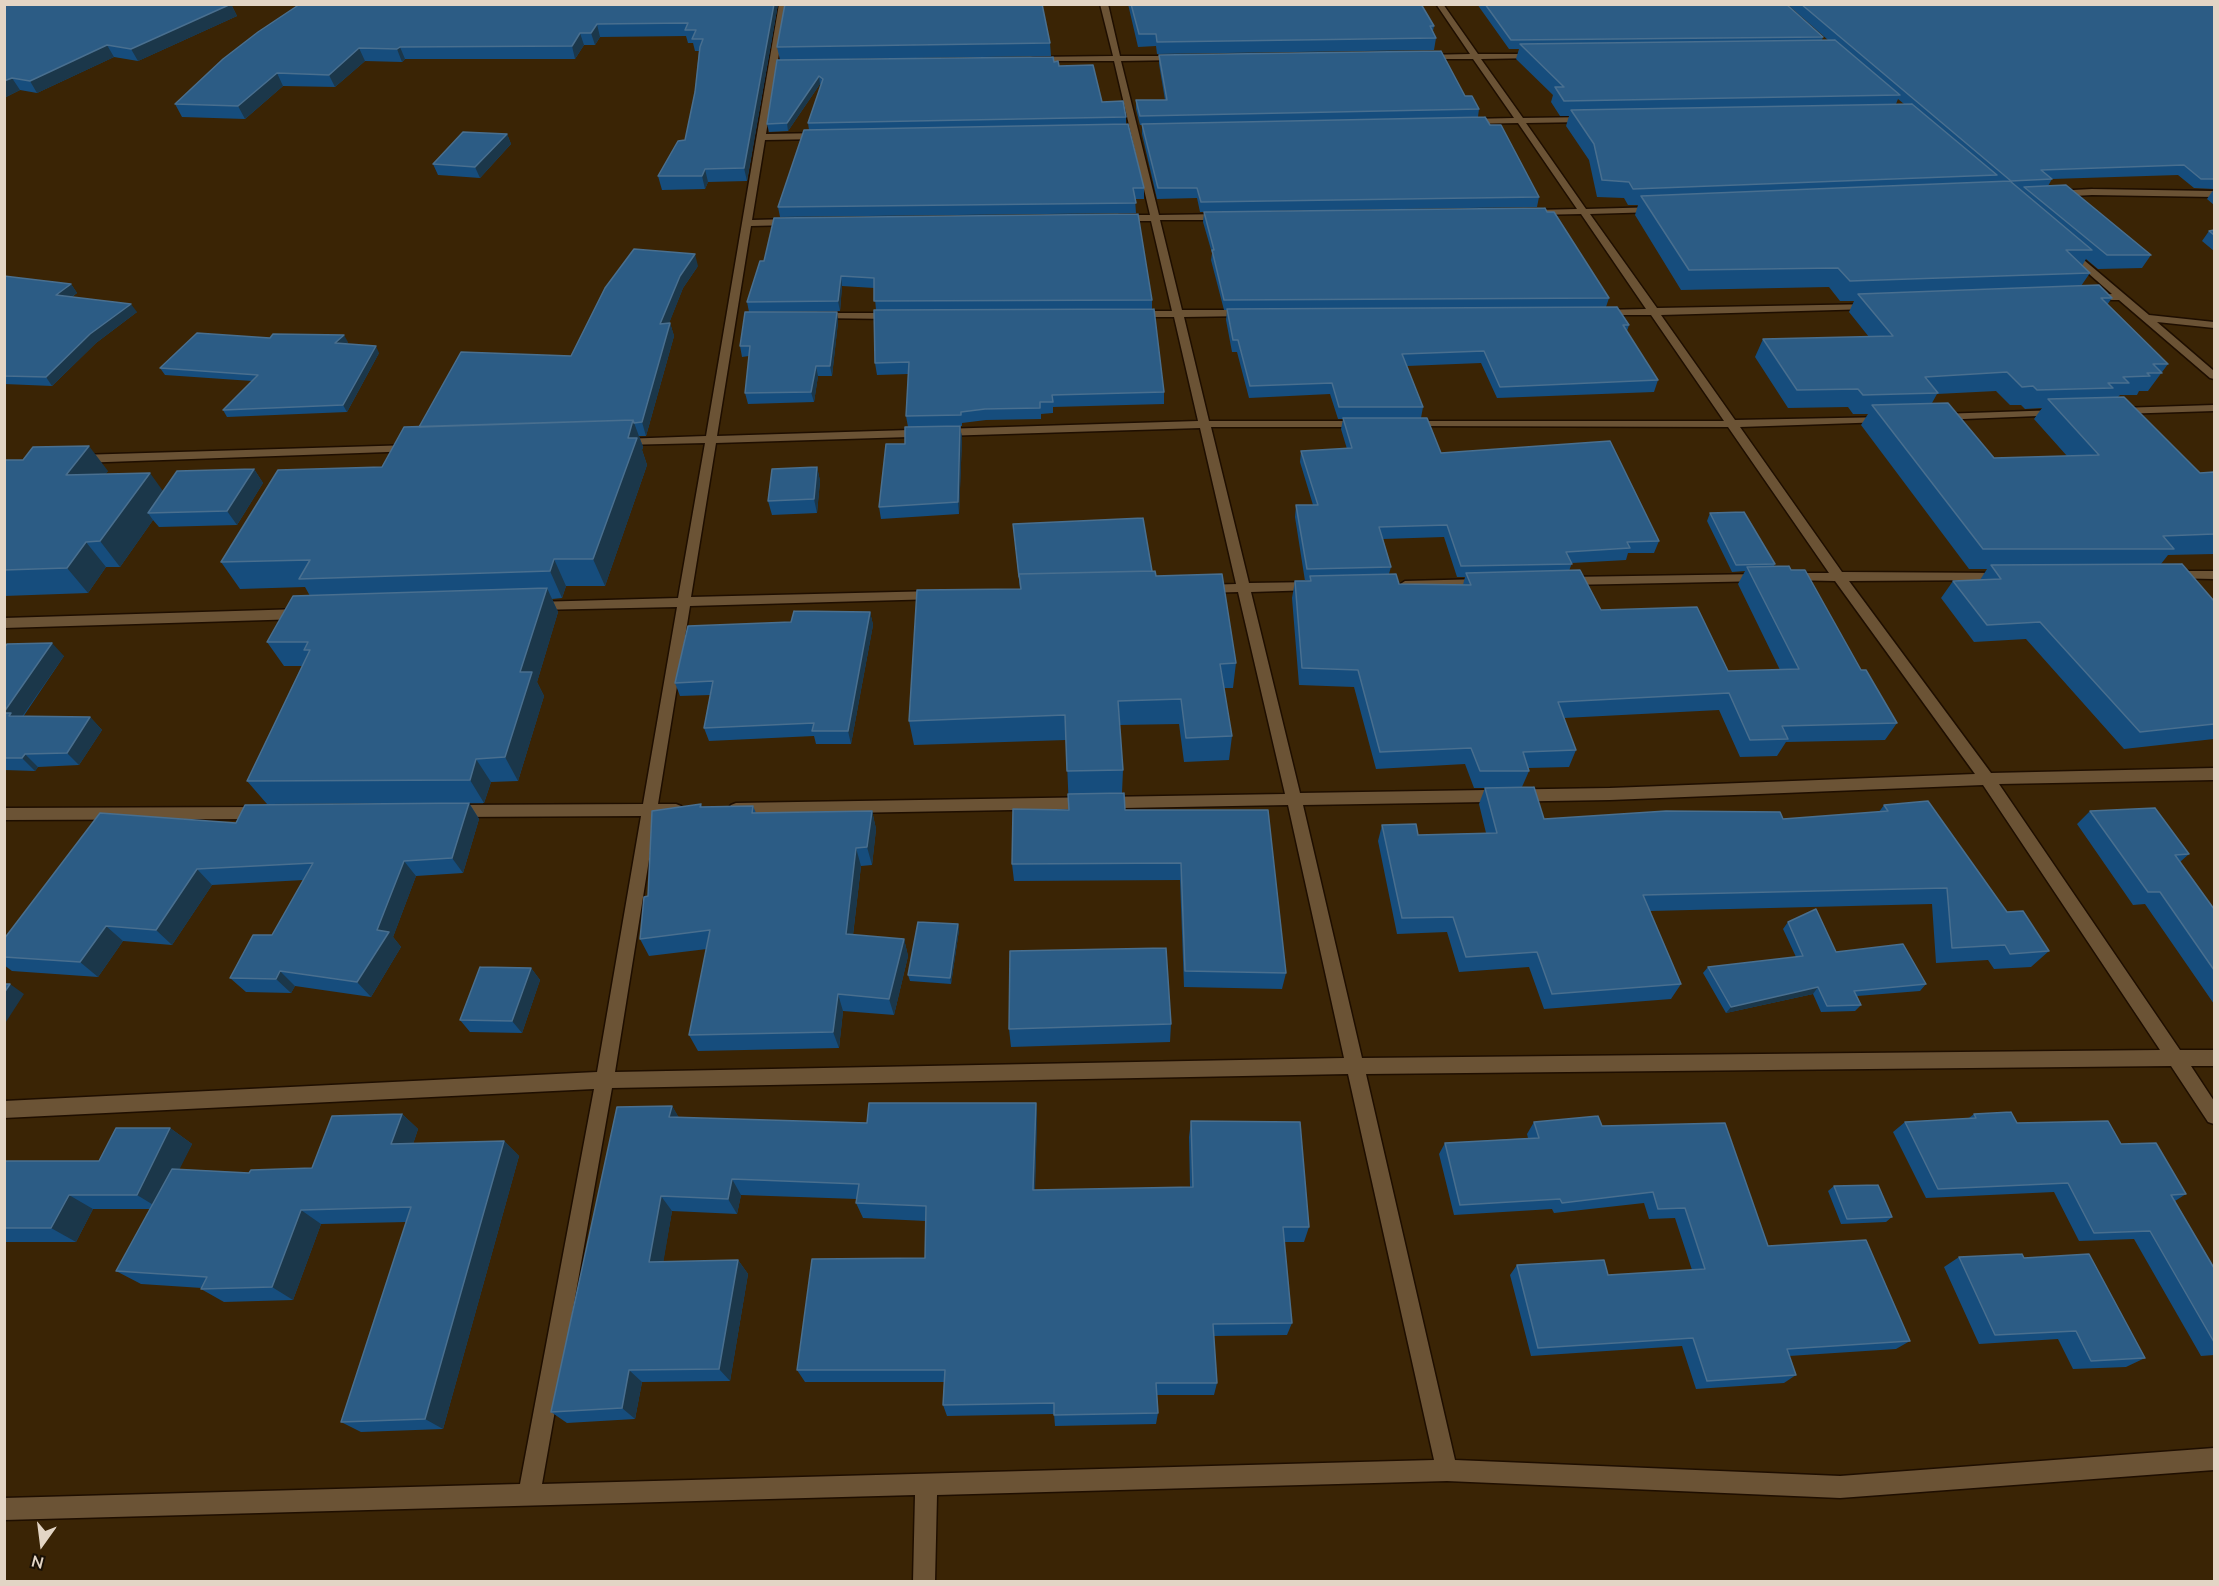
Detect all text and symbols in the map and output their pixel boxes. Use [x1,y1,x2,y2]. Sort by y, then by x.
north arrow [12,1514,72,1574]
text: N [29,1549,46,1574]

